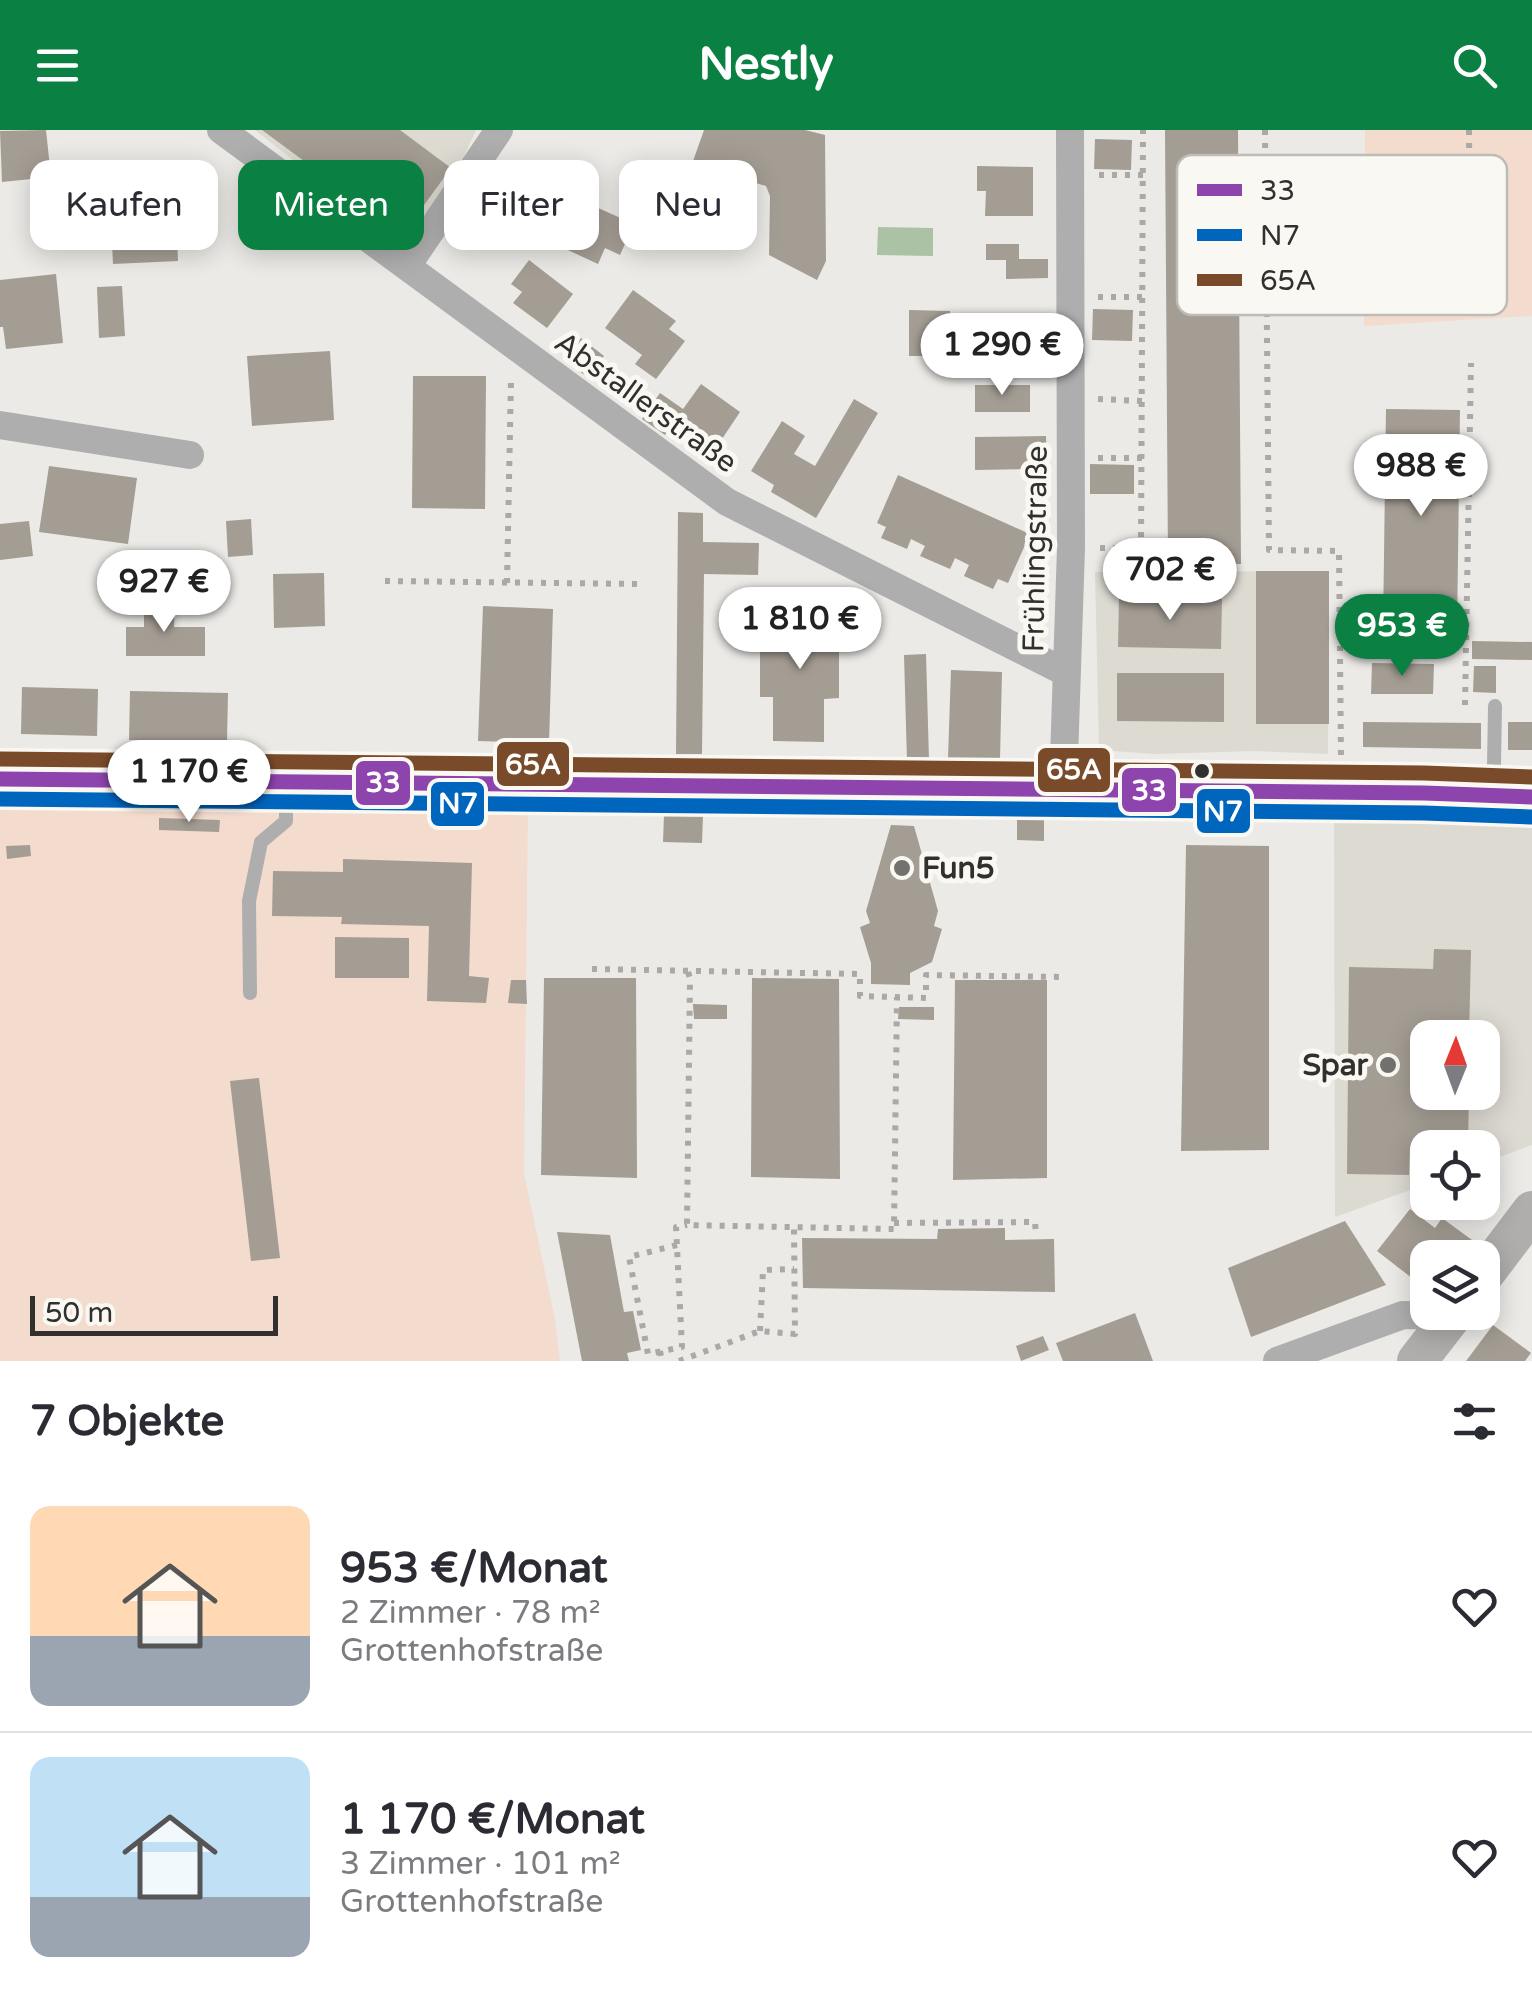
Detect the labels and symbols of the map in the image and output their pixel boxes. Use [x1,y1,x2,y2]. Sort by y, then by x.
legend [1177,155,1507,315]
text: 33 [1260,174,1295,208]
text: N7 [1260,219,1300,253]
text: 65A [1260,264,1316,298]
pin: 1 290 € [910,313,1094,398]
street label: Abstallerstraße [547,324,744,481]
pin: 988 € [1351,434,1491,519]
street label: Frühlingstraße [1015,445,1056,653]
pin: 702 € [1100,538,1240,623]
pin: 927 € [94,550,234,635]
pin: 1 810 € [708,587,892,672]
pin: 953 € [1332,594,1472,679]
pin: 1 170 € [97,740,281,825]
line badge: 65A [495,740,571,788]
line badge: 65A [1036,746,1112,794]
text: 65A [505,748,561,782]
text: 65A [1046,753,1102,787]
line badge: 33 [354,759,412,807]
unlabelled marker [1192,761,1212,781]
text: 33 [365,766,401,800]
line badge: 33 [1120,766,1178,814]
text: 33 [1131,774,1167,808]
line badge: N7 [429,780,486,828]
text: N7 [438,787,478,821]
line badge: N7 [1195,787,1252,835]
text: N7 [1203,795,1243,829]
place label: Fun5 [922,850,995,887]
marker: Fun5 [891,857,913,879]
north arrow [1410,1020,1500,1110]
place label: Spar [1302,1047,1368,1084]
marker: Spar [1377,1054,1399,1076]
scale bar [30,1291,278,1336]

